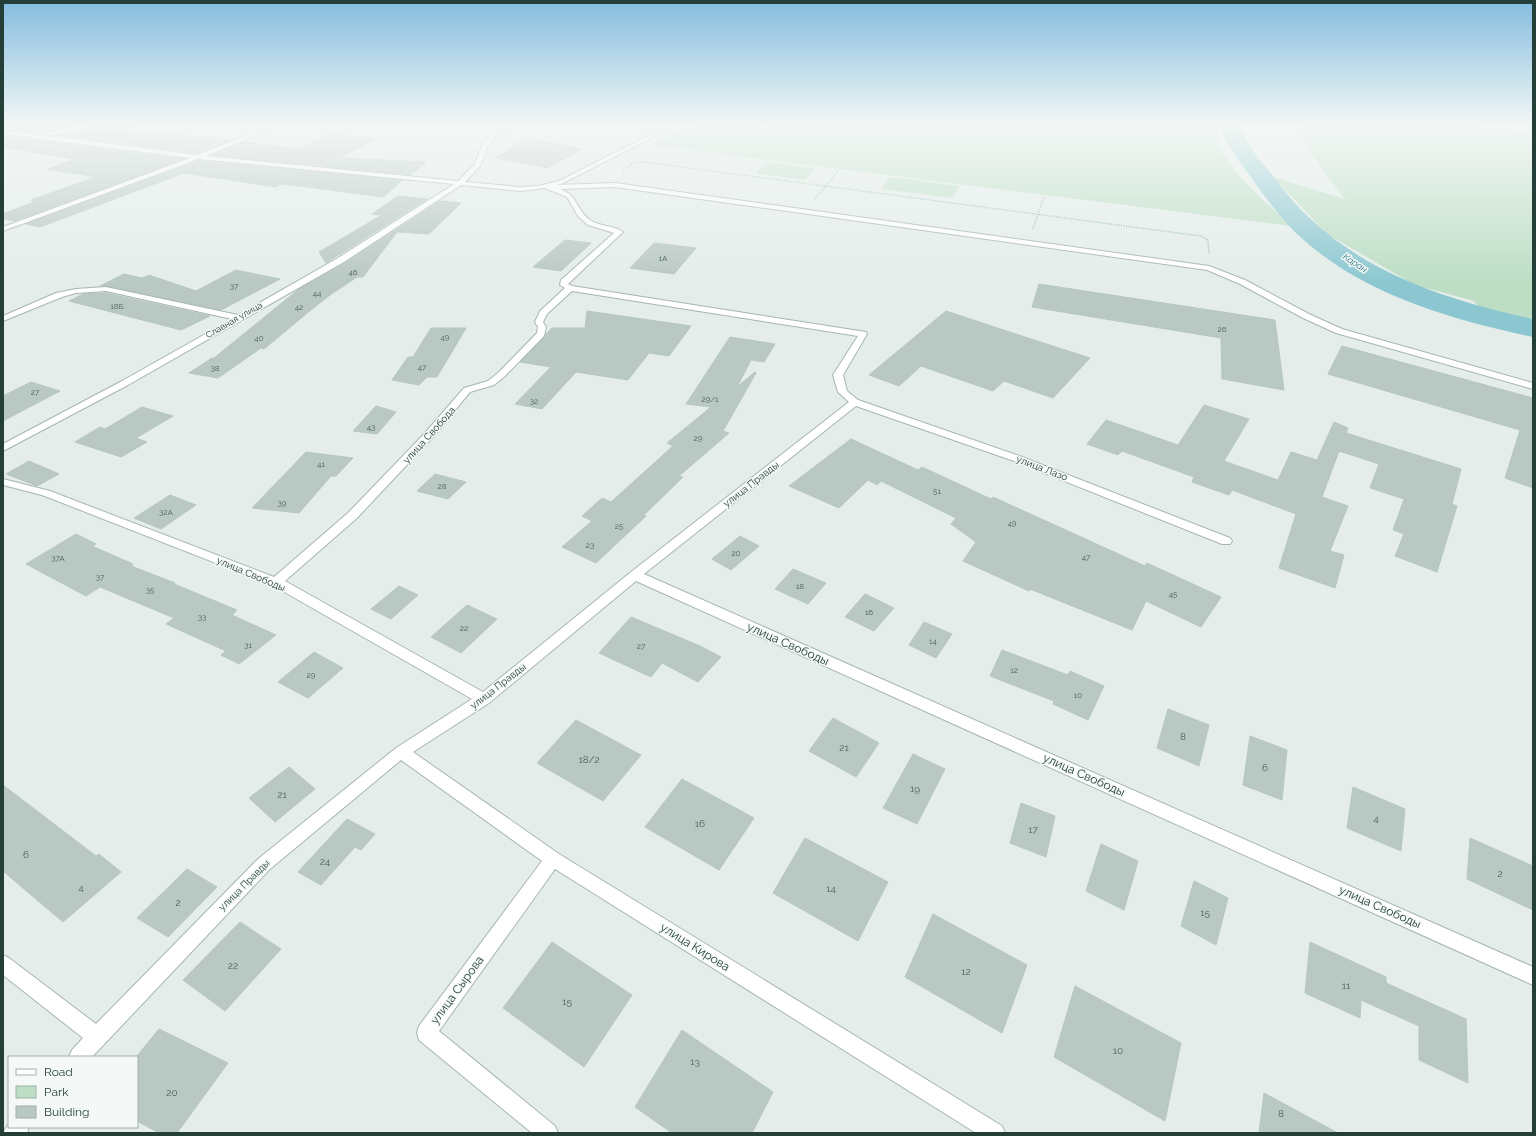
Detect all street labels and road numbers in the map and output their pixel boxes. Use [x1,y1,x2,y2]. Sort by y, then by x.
street label: Славная улица [204,300,264,340]
street label: улица Свобода [401,404,457,466]
street label: улица Лазо [1015,453,1069,483]
street label: улица Правды [721,459,781,509]
street label: улица Свободы [215,555,287,594]
street label: улица Свободы [745,620,831,668]
street label: улица Правды [468,661,528,711]
street label: улица Свободы [1041,751,1127,799]
street label: улица Правды [216,857,272,913]
street label: улица Свободы [1337,883,1423,931]
street label: улица Кирова [658,920,732,974]
street label: улица Сырова [428,953,486,1027]

